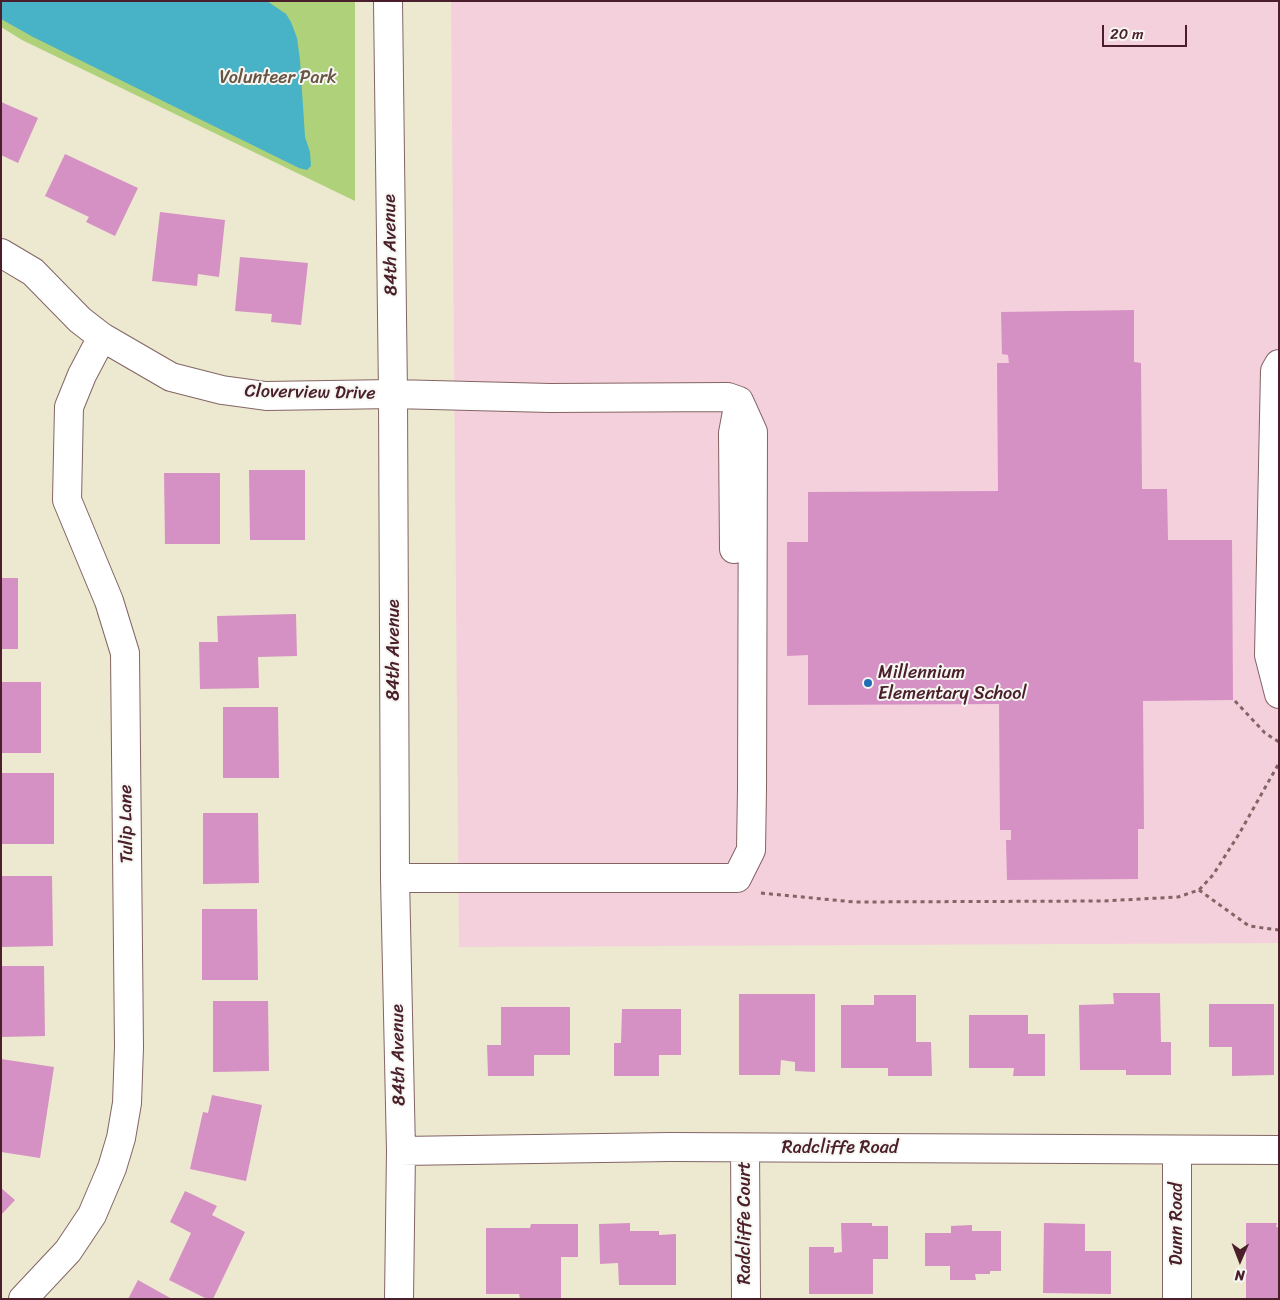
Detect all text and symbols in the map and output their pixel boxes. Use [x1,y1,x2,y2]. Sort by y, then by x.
scale bar [1105,15,1190,47]
text: 20 m [1110,21,1144,47]
park label: Volunteer Park [220,67,336,89]
street label: 84th Avenue [379,194,403,296]
street label: Cloverview Drive [244,381,376,405]
street label: 84th Avenue [383,599,405,701]
place label: Millennium Elementary School [878,662,1027,704]
marker: Millennium Elementary School [862,677,874,689]
street label: Tulip Lane [116,785,138,863]
street label: 84th Avenue [387,1004,411,1106]
street label: Radcliffe Road [782,1137,898,1159]
street label: Radcliffe Court [734,1161,756,1285]
street label: Dunn Road [1166,1182,1188,1266]
north arrow [1215,1235,1265,1285]
text: N [1235,1263,1245,1288]

